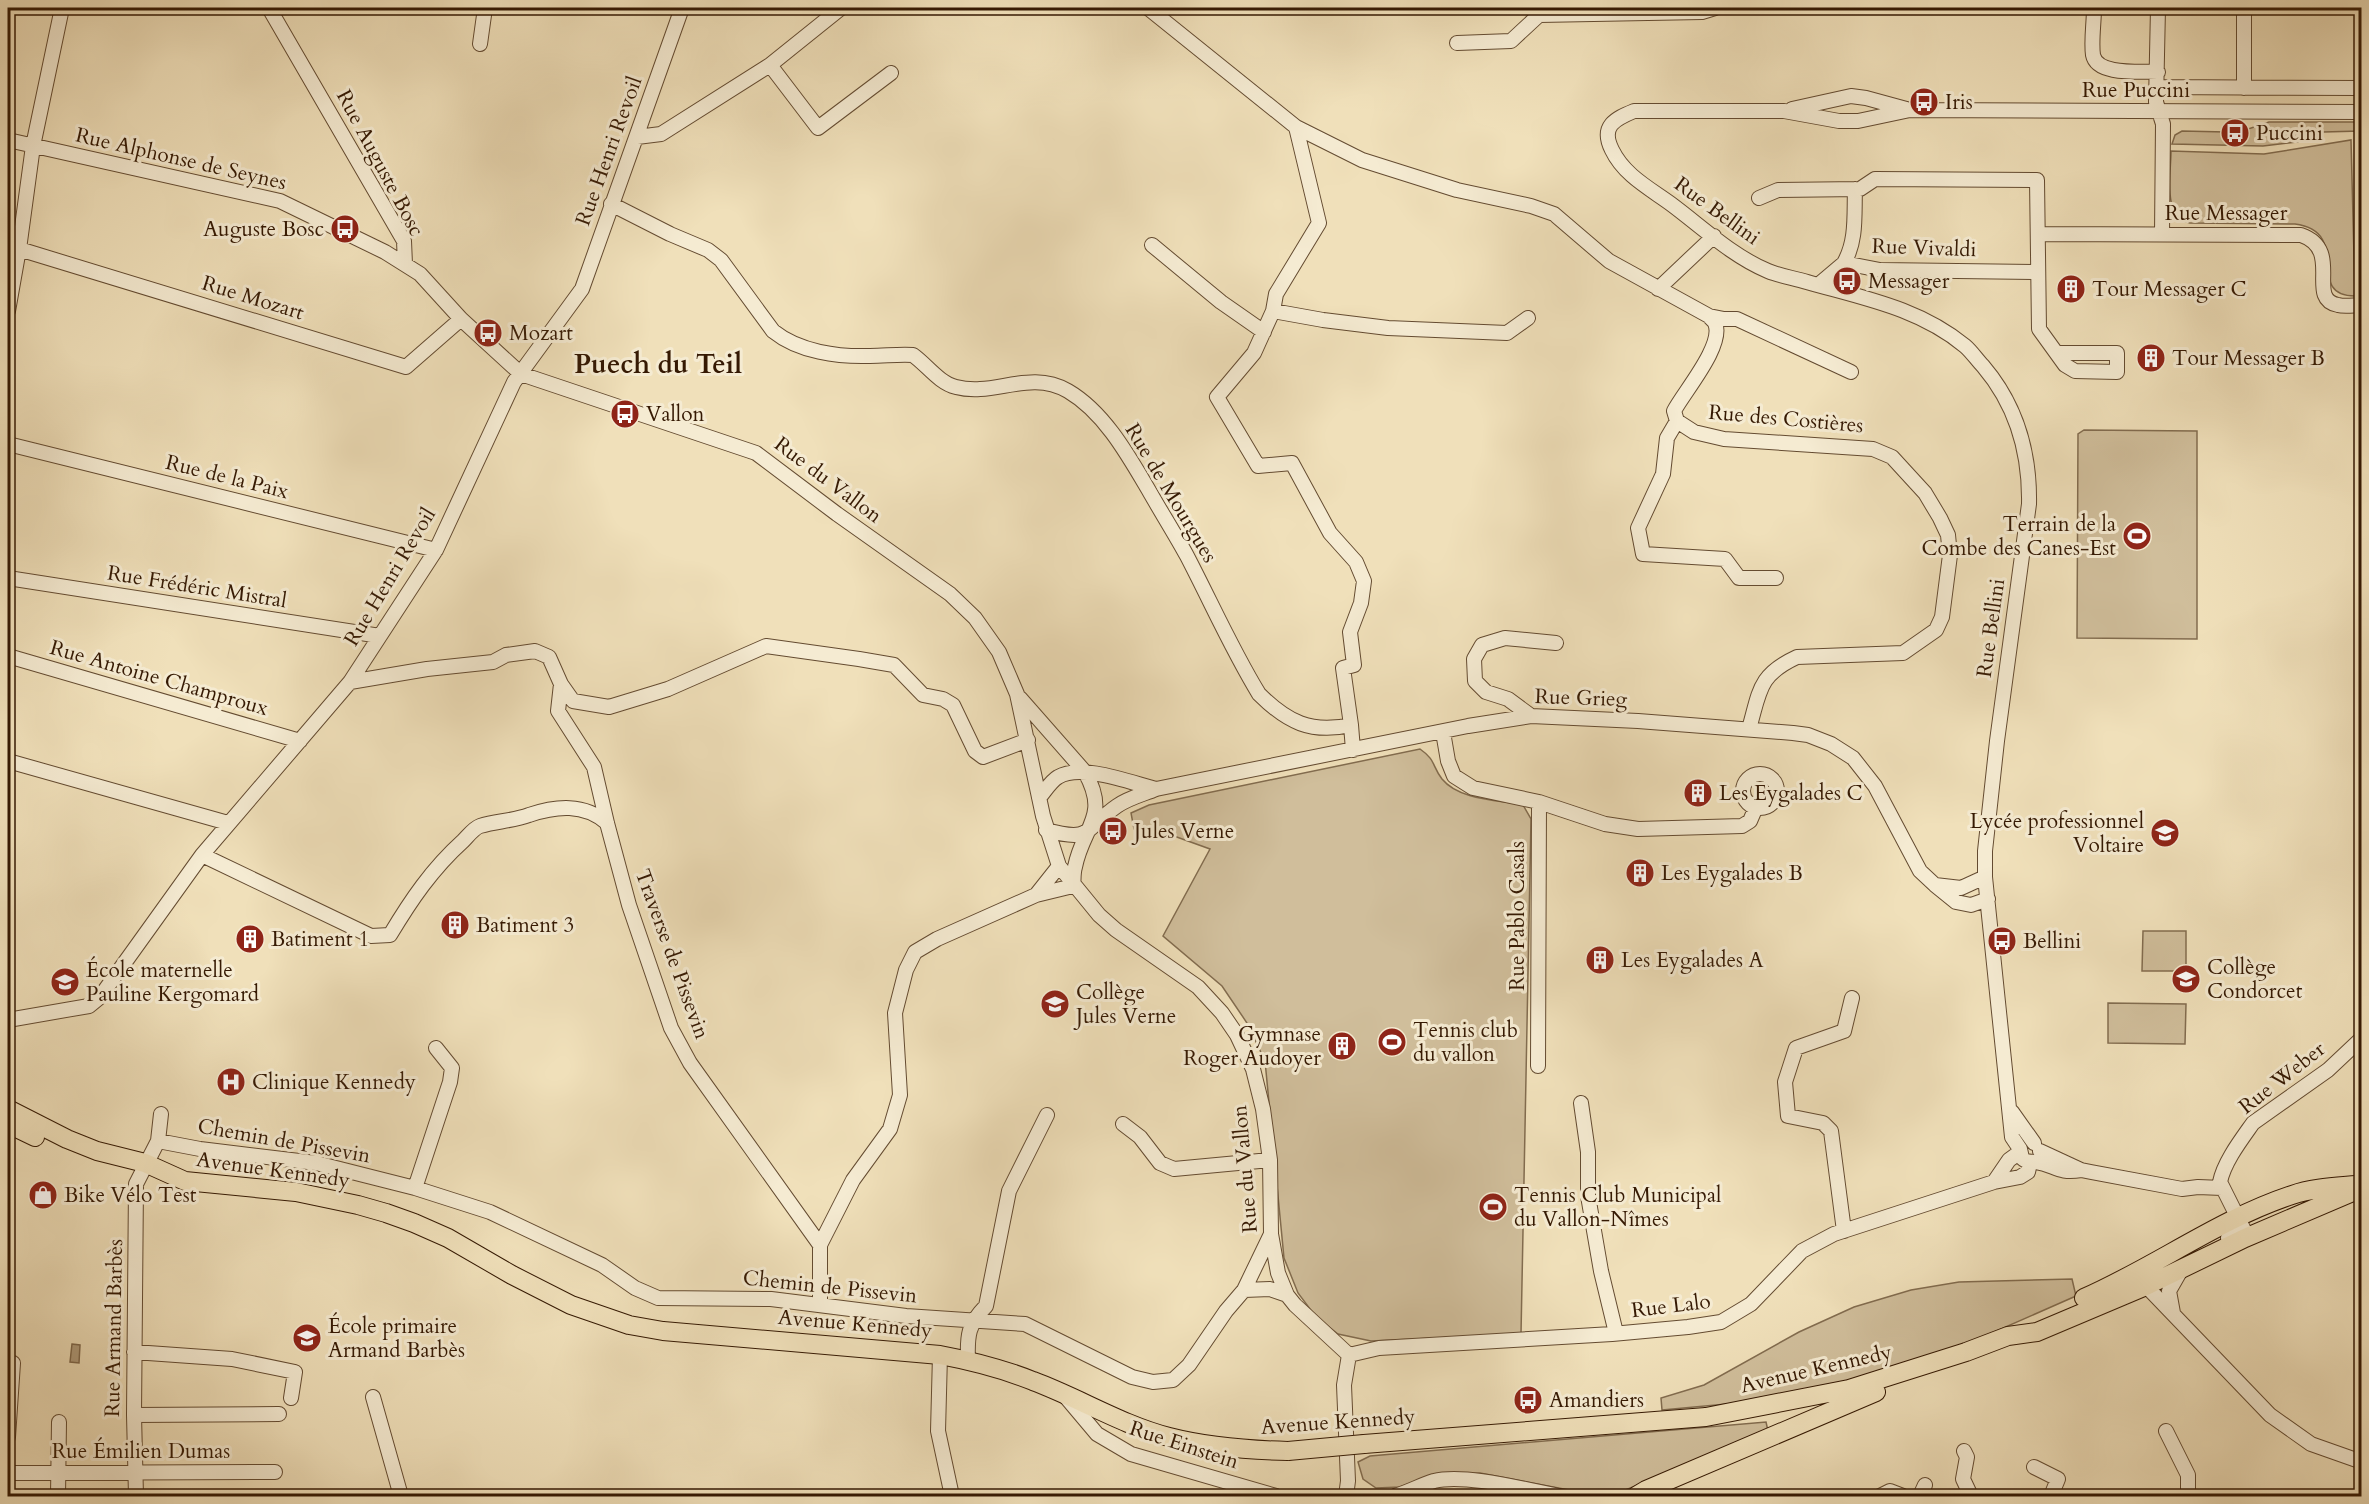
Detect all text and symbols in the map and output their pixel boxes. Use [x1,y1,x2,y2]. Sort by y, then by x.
street label: Rue Henri Revoil [569,72,649,230]
street label: Rue Puccini [2082,76,2190,105]
street label: Rue Auguste Bosc [329,85,431,241]
bus stop icon: Iris [1908,86,1940,118]
place label: Iris [1945,88,1973,117]
bus stop icon: Puccini [2219,117,2251,149]
place label: Puccini [2256,119,2323,148]
street label: Rue Alphonse de Seynes [73,121,289,197]
street label: Rue Bellini [1668,170,1766,252]
street label: Rue Messager [2165,199,2288,228]
bus stop icon: Auguste Bosc [329,213,361,245]
place label: Auguste Bosc [203,215,324,244]
street label: Rue Vivaldi [1871,232,1977,264]
bus stop icon: Messager [1831,265,1863,297]
place label: Messager [1868,267,1950,296]
street label: Rue Mozart [198,269,308,327]
building icon: Tour Messager C [2055,273,2087,305]
place label: Tour Messager C [2092,275,2247,304]
bus stop icon: Mozart [472,317,504,349]
place label: Mozart [509,319,573,348]
building icon: Tour Messager B [2135,342,2167,374]
place label: Tour Messager B [2172,344,2325,373]
district label: Puech du Teil [574,346,742,383]
bus stop icon: Vallon [609,398,641,430]
street label: Rue des Costières [1707,398,1865,440]
place label: Vallon [646,400,705,429]
street label: Rue de Mourgues [1118,418,1224,568]
street label: Rue du Vallon [768,430,888,530]
street label: Rue de la Paix [163,448,292,506]
street label: Rue Henri Revoil [337,502,443,652]
place label: Terrain de la Combe des Canes-Est [1921,510,2116,563]
sports icon: Terrain de la Combe des Canes-Est [2121,520,2153,552]
street label: Rue Frédéric Mistral [105,558,289,616]
street label: Rue Bellini [1970,577,2012,679]
street label: Rue Antoine Champroux [47,633,272,723]
street label: Rue Grieg [1534,682,1628,714]
building icon: Les Eygalades C [1682,777,1714,809]
place label: Les Eygalades C [1719,779,1863,808]
place label: Lycée professionnel Voltaire [1970,807,2144,860]
bus stop icon: Jules Verne [1097,815,1129,847]
place label: Jules Verne [1131,817,1234,846]
school or university icon: Lycée professionnel Voltaire [2149,817,2181,849]
street label: Rue Pablo Casals [1503,841,1532,991]
building icon: Les Eygalades B [1624,857,1656,889]
place label: Les Eygalades B [1661,859,1803,888]
street label: Traverse de Pissevin [628,865,716,1043]
building icon: Batiment 3 [439,909,471,941]
place label: Batiment 3 [476,911,574,940]
building icon: Batiment 1 [234,923,266,955]
place label: Batiment 1 [271,925,369,954]
bus stop icon: Bellini [1986,925,2018,957]
place label: Bellini [2023,927,2081,956]
building icon: Les Eygalades A [1584,944,1616,976]
place label: Les Eygalades A [1621,946,1764,975]
place label: Collège Condorcet [2207,953,2303,1006]
place label: École maternelle Pauline Kergomard [86,956,259,1009]
school or university icon: Collège Condorcet [2170,963,2202,995]
school or university icon: École maternelle Pauline Kergomard [49,966,81,998]
place label: Collège Jules Verne [1073,978,1176,1031]
school or university icon: Collège Jules Verne [1039,988,1071,1020]
place label: Tennis club du vallon [1413,1016,1518,1069]
place label: Gymnase Roger Audoyer [1183,1020,1321,1073]
sports icon: Tennis club du vallon [1376,1026,1408,1058]
building icon: Gymnase Roger Audoyer [1326,1030,1358,1062]
street label: Rue Weber [2233,1035,2332,1121]
hospital icon: Clinique Kennedy [215,1066,247,1098]
place label: Clinique Kennedy [252,1068,416,1097]
street label: Rue du Vallon [1225,1104,1265,1234]
street label: Chemin de Pissevin [195,1112,373,1170]
street label: Avenue Kennedy [194,1145,352,1195]
shop icon: Bike Vélo Test [27,1179,59,1211]
place label: Bike Vélo Test [64,1181,197,1210]
place label: Tennis Club Municipal du Vallon-Nîmes [1514,1181,1721,1234]
sports icon: Tennis Club Municipal du Vallon-Nîmes [1477,1191,1509,1223]
street label: Rue Armand Barbès [98,1239,130,1417]
street label: Chemin de Pissevin [741,1263,919,1311]
street label: Rue Lalo [1630,1287,1712,1325]
street label: Avenue Kennedy [777,1303,933,1345]
place label: École primaire Armand Barbès [328,1312,465,1365]
school or university icon: École primaire Armand Barbès [291,1322,323,1354]
street label: Avenue Kennedy [1737,1337,1895,1401]
bus stop icon: Amandiers [1512,1384,1544,1416]
place label: Amandiers [1549,1386,1644,1415]
street label: Avenue Kennedy [1260,1402,1416,1442]
street label: Rue Einstein [1126,1414,1242,1476]
street label: Rue Émilien Dumas [52,1437,230,1466]

